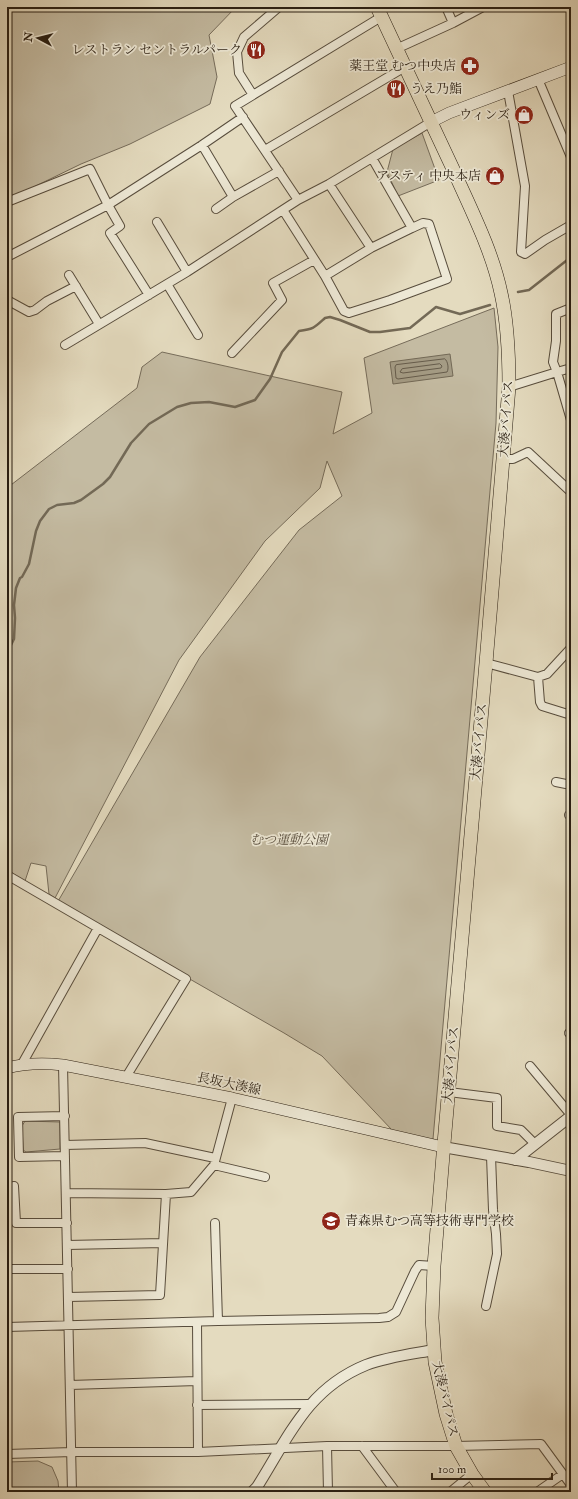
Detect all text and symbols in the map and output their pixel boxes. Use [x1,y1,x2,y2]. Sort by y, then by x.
north arrow [18,18,58,58]
text: N [21,30,36,44]
restaurant icon: レストラン セントラルパーク [245,39,267,61]
place label: レストラン セントラルパーク [72,42,242,58]
pharmacy icon: 薬王堂 むつ中央店 [459,55,481,77]
place label: 薬王堂 むつ中央店 [349,58,456,74]
restaurant icon: うえ乃鮨 [385,78,407,100]
place label: うえ乃鮨 [410,81,462,97]
shop icon: ウィンズ [513,104,535,126]
place label: ウィンズ [459,107,510,123]
shop icon: アスティ 中央本店 [484,165,506,187]
place label: アスティ 中央本店 [376,168,481,184]
street label: 大湊バイパス [495,380,517,458]
street label: 大湊バイパス [468,703,490,781]
park label: むつ運動公園 [250,832,330,848]
street label: 大湊バイパス [440,1026,462,1104]
street label: 長坂大湊線 [196,1069,262,1099]
school or university icon: 青森県むつ高等技術専門学校 [320,1210,342,1232]
place label: 青森県むつ高等技術専門学校 [345,1213,514,1229]
street label: 大湊バイパス [428,1359,462,1439]
scale bar [432,1455,552,1481]
text: 100 m [438,1462,467,1477]

